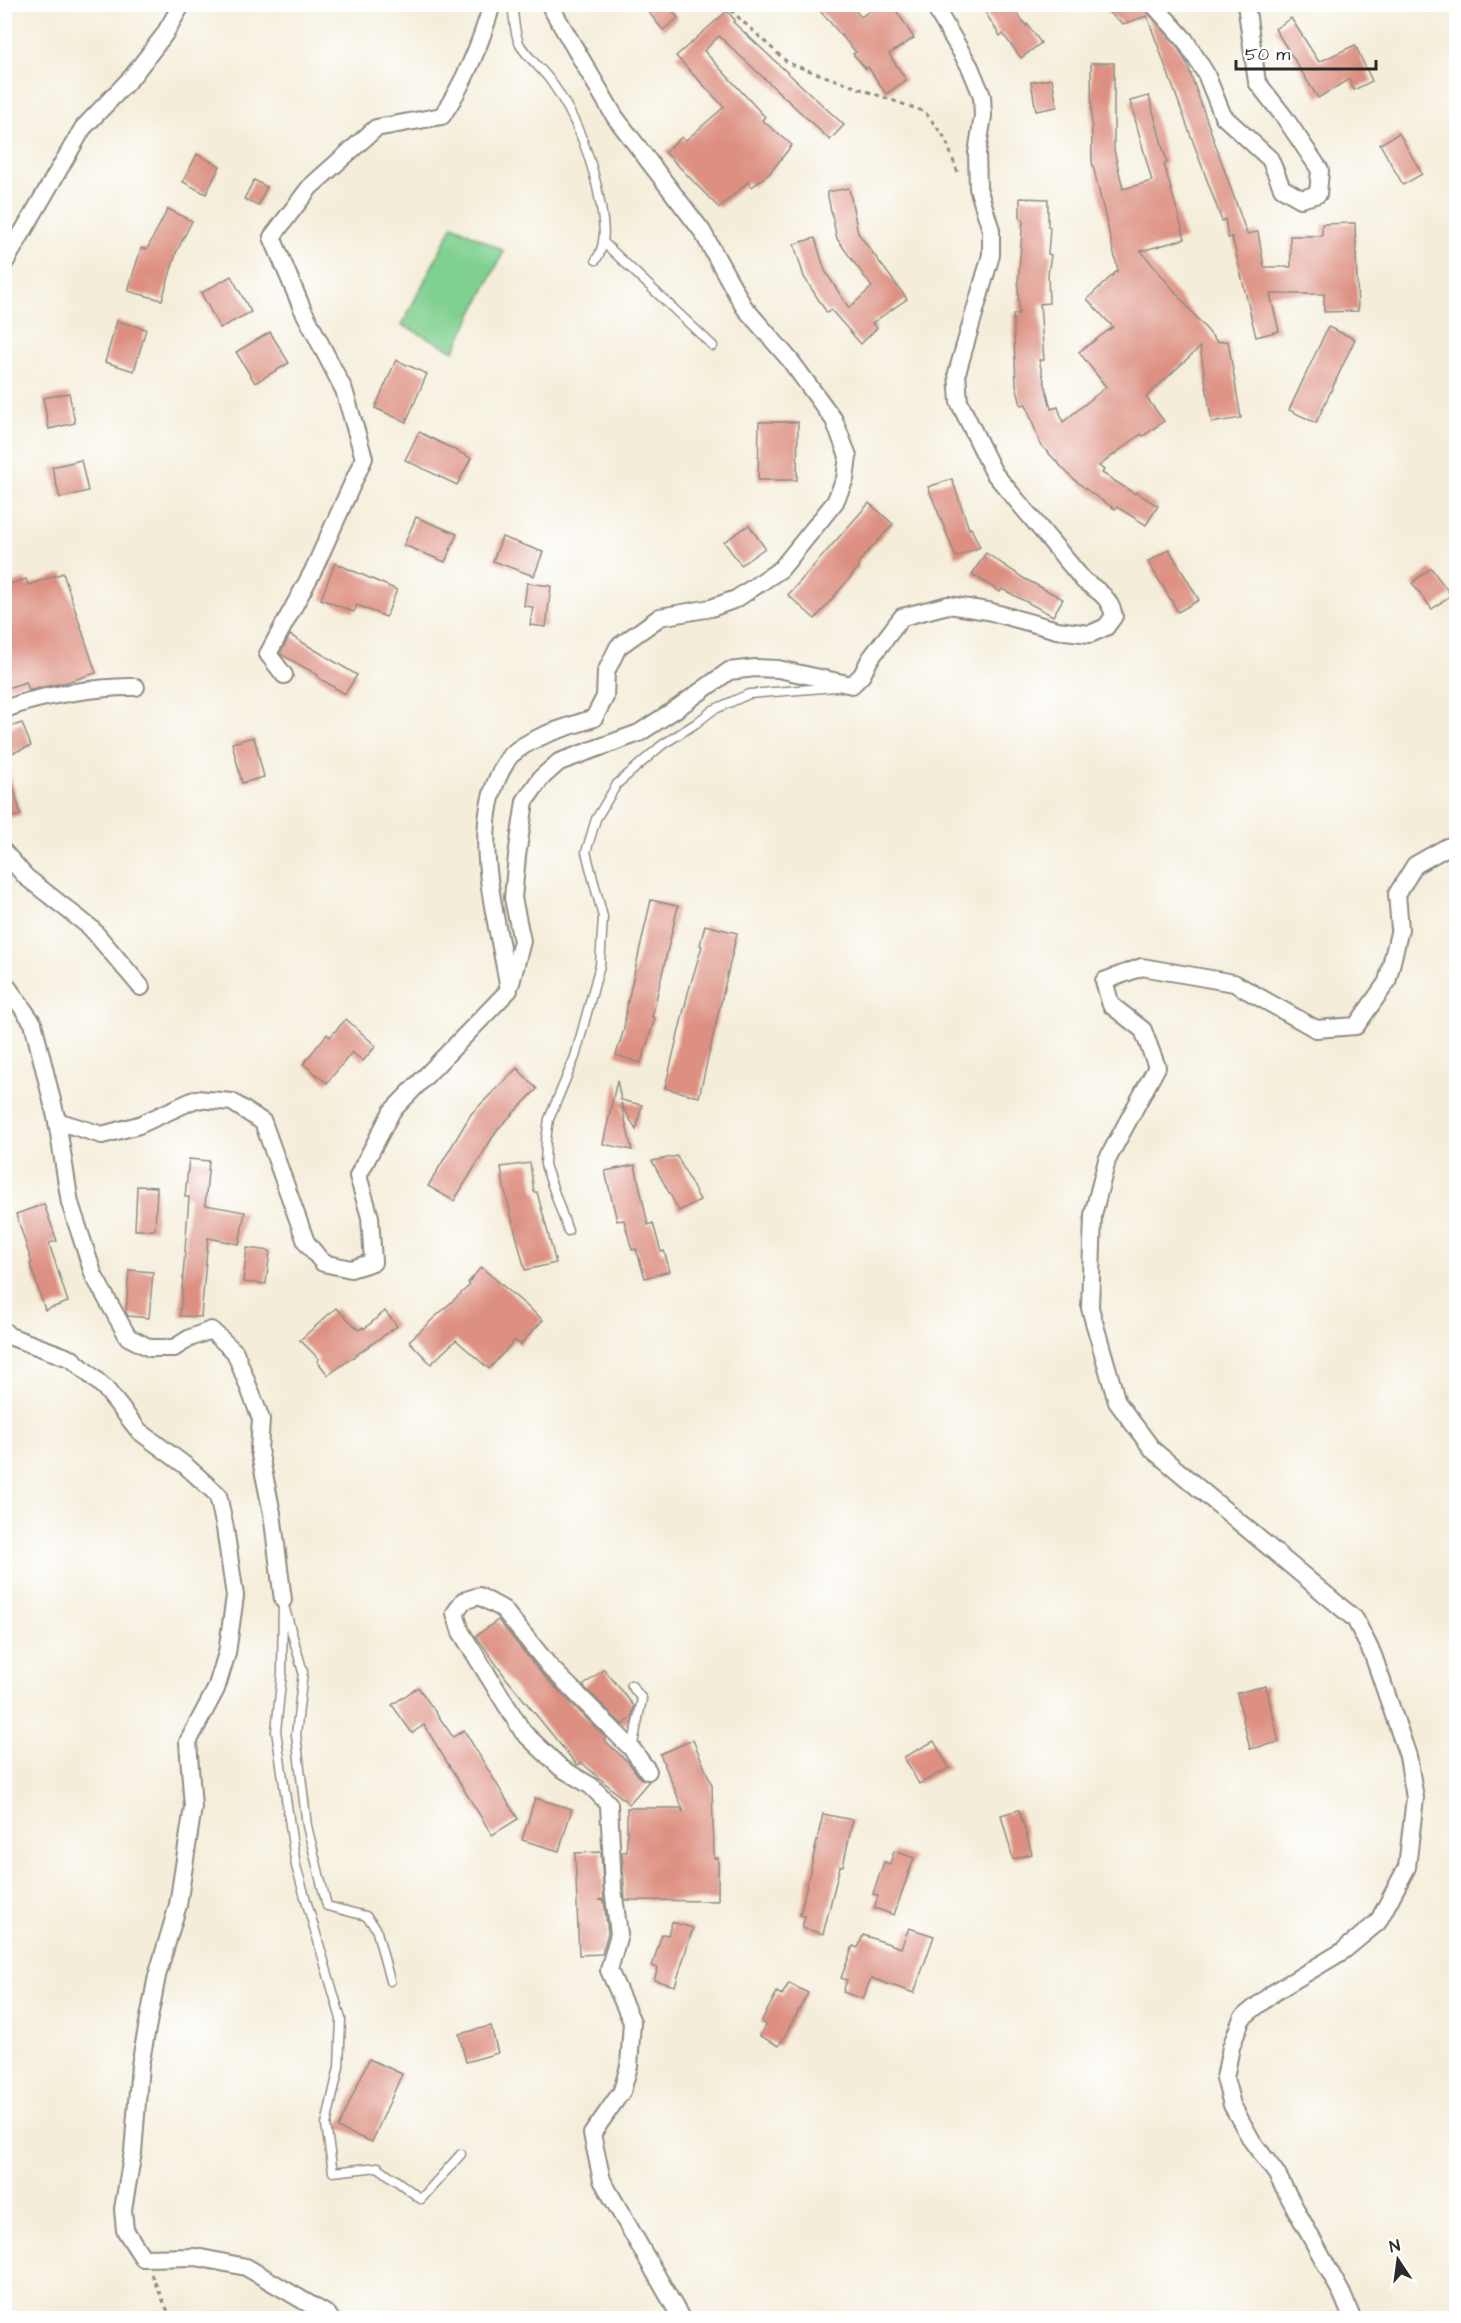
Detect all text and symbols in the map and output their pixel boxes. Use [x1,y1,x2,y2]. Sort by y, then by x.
scale bar [1236,33,1376,71]
text: 50 m [1245,42,1290,67]
north arrow [1368,2230,1428,2290]
text: N [1387,2235,1402,2258]

